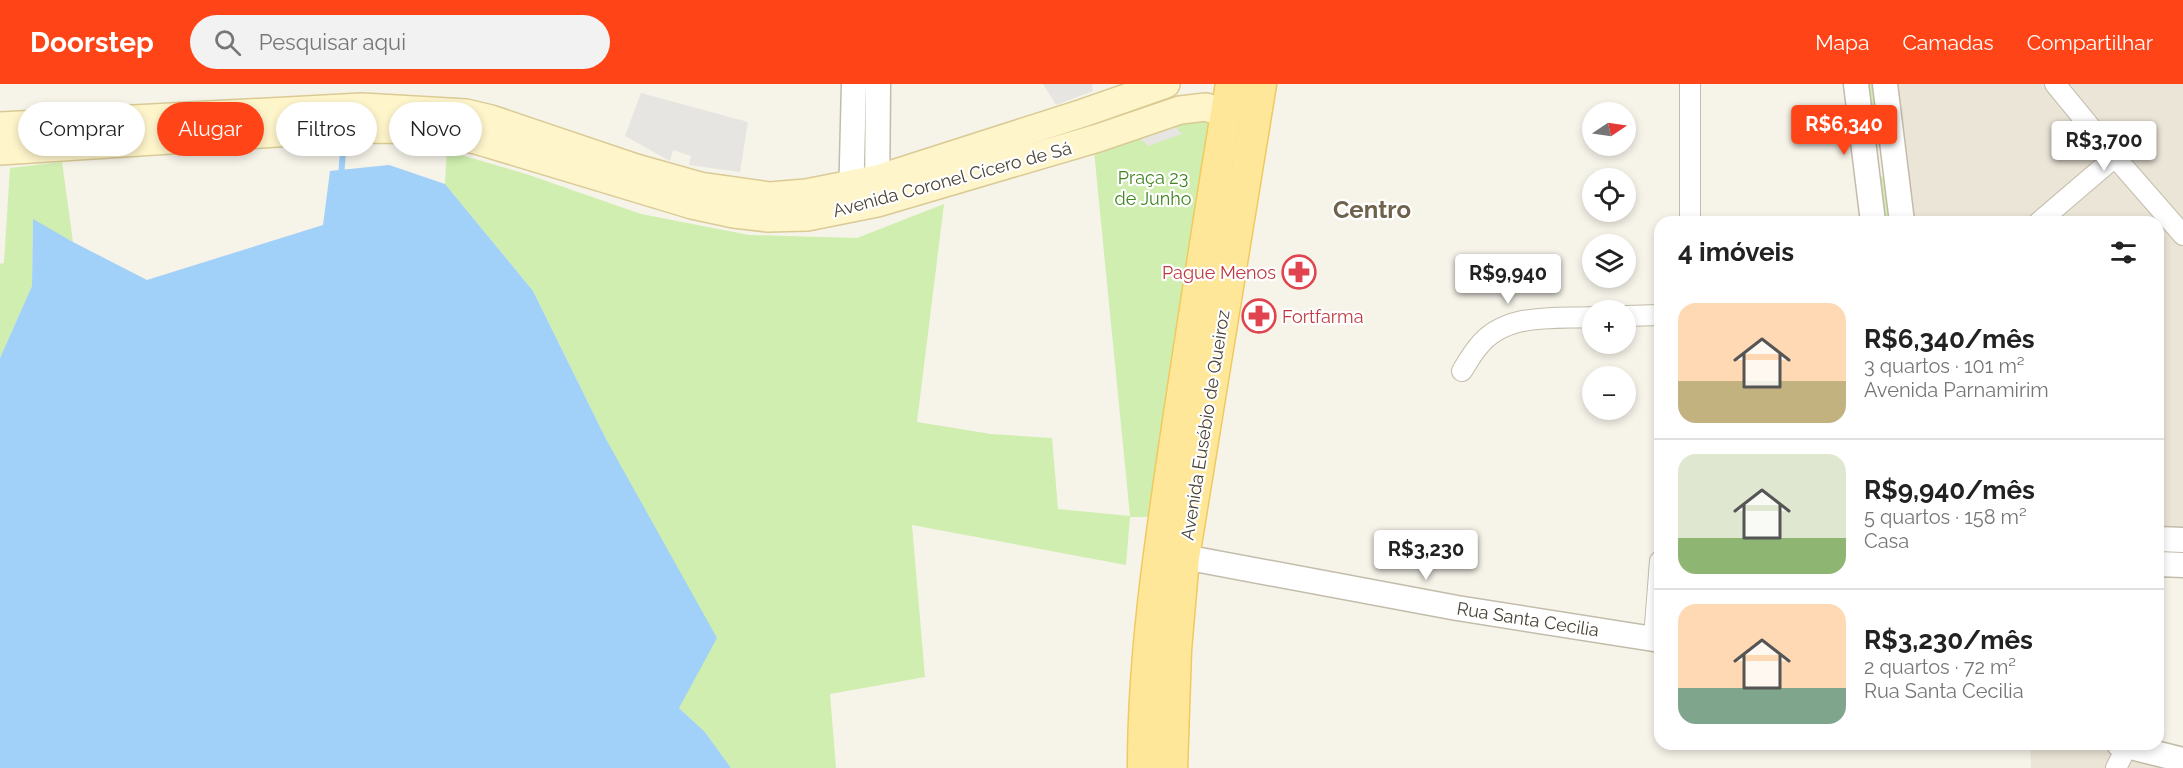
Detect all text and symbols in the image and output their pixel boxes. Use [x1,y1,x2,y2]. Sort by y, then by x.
search box [190,15,610,69]
text: Doorstep [30,26,154,59]
icon: search [211,26,244,59]
text: Pesquisar aqui [259,29,406,55]
text: Mapa [1815,30,1869,55]
text: Camadas [1902,30,1994,55]
text: Compartilhar [2027,30,2153,55]
chip: Comprar [18,102,145,156]
chip: Alugar [157,102,264,156]
chip: Filtros [276,102,377,156]
chip: Novo [389,102,482,156]
north arrow [1582,102,1636,156]
map controls [1582,102,1636,420]
pin: R$6,340 [1789,105,1899,156]
text: R$6,340 [1805,112,1883,136]
pin: R$3,700 [2049,121,2159,172]
text: R$3,700 [2065,128,2143,152]
street label: Avenida Coronel Cícero de Sá [830,137,1074,221]
park label: Praça 23 de Junho [1115,167,1192,209]
button: locate [1582,168,1636,222]
district label: Centro [1333,195,1411,224]
button: layers [1582,234,1636,288]
icon: filters [2107,236,2140,269]
text: 4 imóveis [1678,237,1794,267]
pharmacy icon: Pague Menos [1281,254,1317,290]
pin: R$9,940 [1453,254,1563,305]
text: R$9,940 [1469,261,1547,285]
place label: Pague Menos [1162,262,1276,283]
pharmacy icon: Fortfarma [1241,298,1277,334]
button: + [1582,300,1636,354]
place label: Fortfarma [1282,306,1363,327]
street label: Avenida Eusébio de Queiroz [1176,308,1234,542]
text: R$6,340/mês [1864,324,2035,354]
icon: home [1726,327,1798,399]
text: 3 quartos · 101 m² [1864,354,2025,378]
button: − [1582,366,1636,420]
text: Avenida Parnamirim [1864,378,2049,402]
text: R$9,940/mês [1864,475,2035,505]
icon: home [1726,478,1798,550]
text: 5 quartos · 158 m² [1864,505,2027,529]
text: Casa [1864,529,1909,553]
pin: R$3,230 [1371,530,1481,581]
text: R$3,230 [1388,537,1464,561]
street label: Rua Santa Cecilia [1455,597,1601,641]
text: R$3,230/mês [1864,625,2033,655]
icon: home [1726,628,1798,700]
text: 2 quartos · 72 m² [1864,655,2016,679]
text: Rua Santa Cecilia [1864,679,2024,703]

